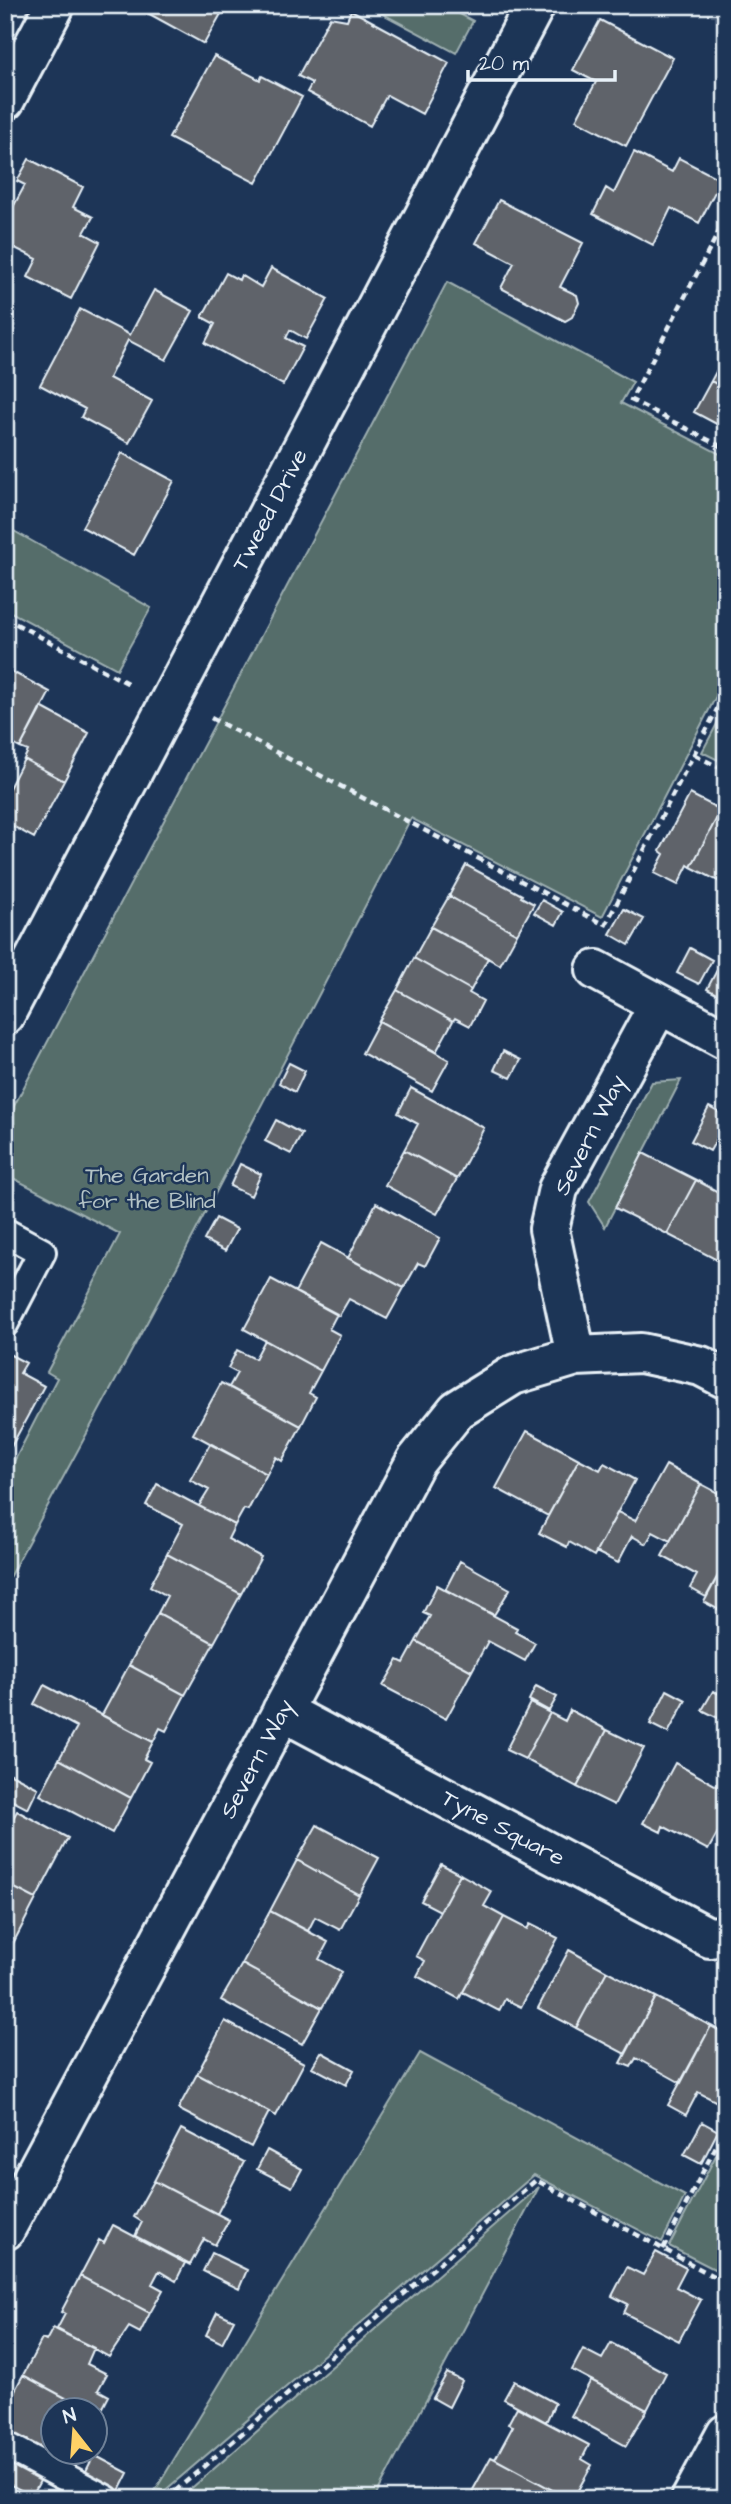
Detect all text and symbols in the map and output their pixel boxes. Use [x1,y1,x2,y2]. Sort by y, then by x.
scale bar [468,38,616,82]
text: 20 m [479,49,530,78]
street label: Tweed Drive [224,443,316,577]
street label: Severn Way [546,1069,635,1201]
park label: The Garden for the Blind [78,1159,216,1217]
street label: Severn Way [212,1693,303,1825]
street label: Tyne Square [435,1782,570,1875]
north arrow [38,2396,108,2466]
text: N [60,2402,79,2431]

